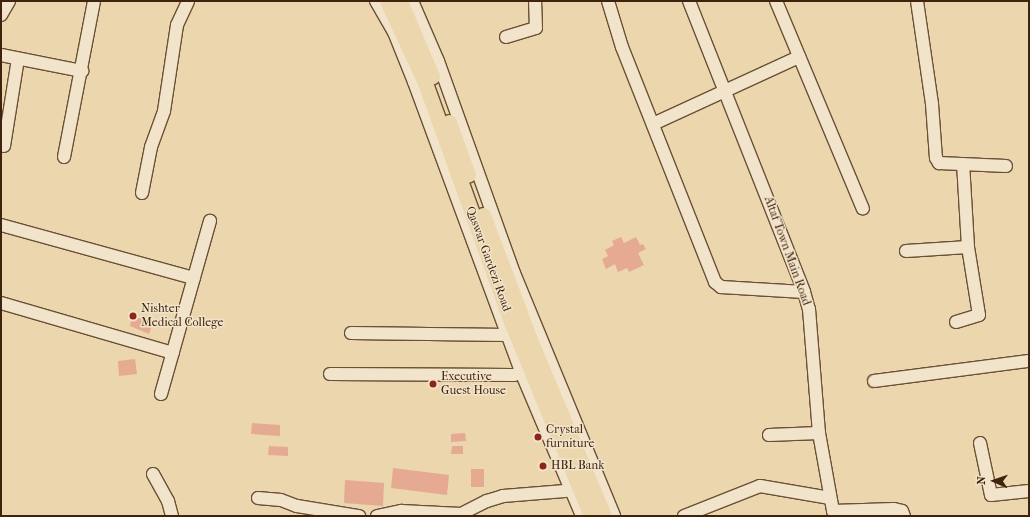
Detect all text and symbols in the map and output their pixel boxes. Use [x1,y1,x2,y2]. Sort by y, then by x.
street label: Altaf Town Main Road [761,194,813,308]
street label: Qaswar Gardezi Road [462,204,514,314]
place label: Nishter Medical College [141,302,223,330]
marker: Nishter Medical College [128,311,138,321]
place label: Executive Guest House [441,370,506,398]
marker: Executive Guest House [428,379,438,389]
place label: Crystal furniture [546,423,594,451]
marker: Crystal furniture [533,432,543,442]
place label: HBL Bank [551,459,605,473]
marker: HBL Bank [538,461,548,471]
north arrow [974,461,1014,501]
text: N [975,476,988,485]

